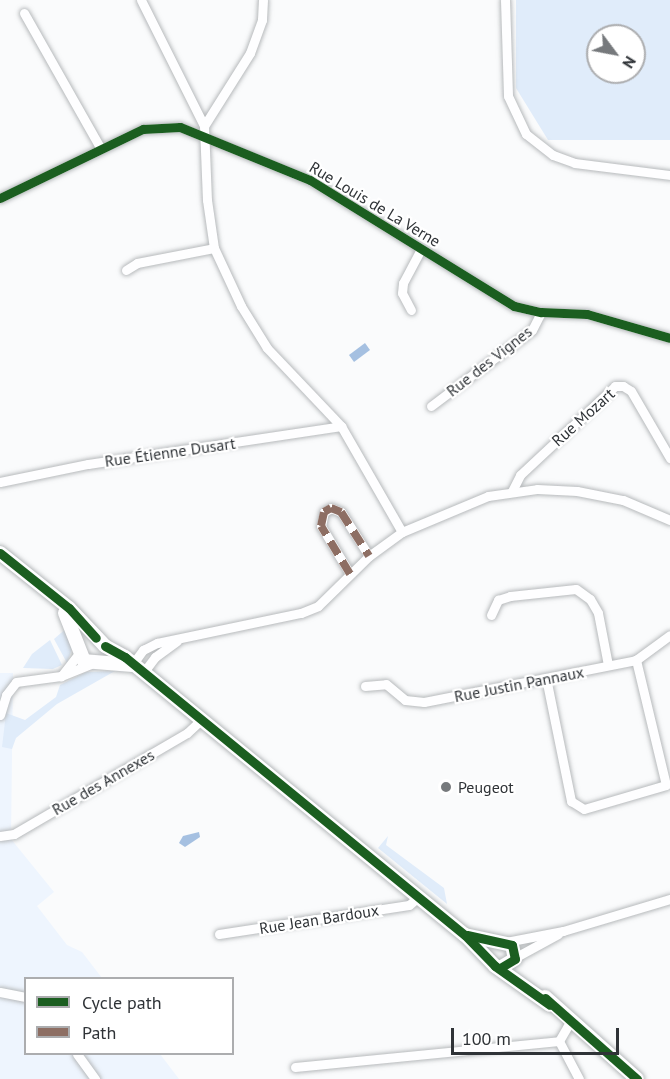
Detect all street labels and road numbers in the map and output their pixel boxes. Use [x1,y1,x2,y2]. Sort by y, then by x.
street label: Rue Louis de La Verne [306,157,444,251]
street label: Rue des Vignes [442,322,536,400]
street label: Rue Mozart [548,384,618,450]
street label: Rue Étienne Dusart [103,433,237,471]
street label: Rue Justin Pannaux [452,662,586,706]
street label: Rue des Annexes [48,745,158,819]
street label: Rue Jean Bardoux [258,900,380,938]

